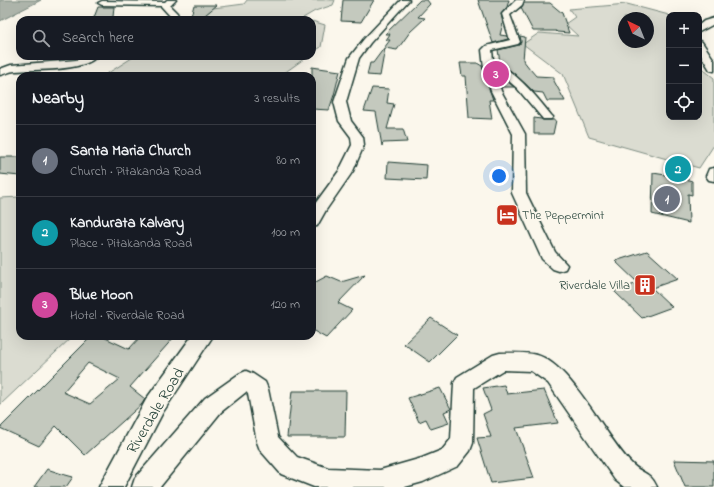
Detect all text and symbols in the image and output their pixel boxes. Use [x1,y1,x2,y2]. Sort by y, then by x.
north arrow [618,12,654,48]
map controls [666,12,702,120]
button: + [666,12,702,48]
search box [16,16,316,60]
icon: search [30,27,52,49]
text: Search here [62,27,134,49]
button: − [666,48,702,84]
pin: 3 [483,59,509,89]
button: locate [666,84,702,120]
text: Nearby [32,86,84,111]
text: 3 results [254,89,300,108]
text: Santa Maria Church [70,140,191,162]
text: 1 [43,151,47,170]
text: 80 m [276,151,300,170]
pin: 2 [665,154,691,184]
text: Church · Pitakanda Road [70,162,201,181]
your location [489,166,509,186]
pin: 1 [654,184,680,214]
hotel icon: The Peppermint [494,202,520,228]
place label: The Peppermint [522,206,605,225]
text: Kandurata Kalvary [70,212,184,234]
text: 2 [42,223,48,242]
text: 100 m [271,223,300,242]
text: Place · Pitakanda Road [70,234,192,253]
building icon: Riverdale Villa [632,272,658,298]
place label: Riverdale Villa [559,276,630,295]
text: Blue Moon [70,284,133,306]
text: 3 [42,295,48,314]
text: 120 m [270,295,300,314]
text: Hotel · Riverdale Road [70,306,185,325]
street label: Riverdale Road [121,363,191,459]

